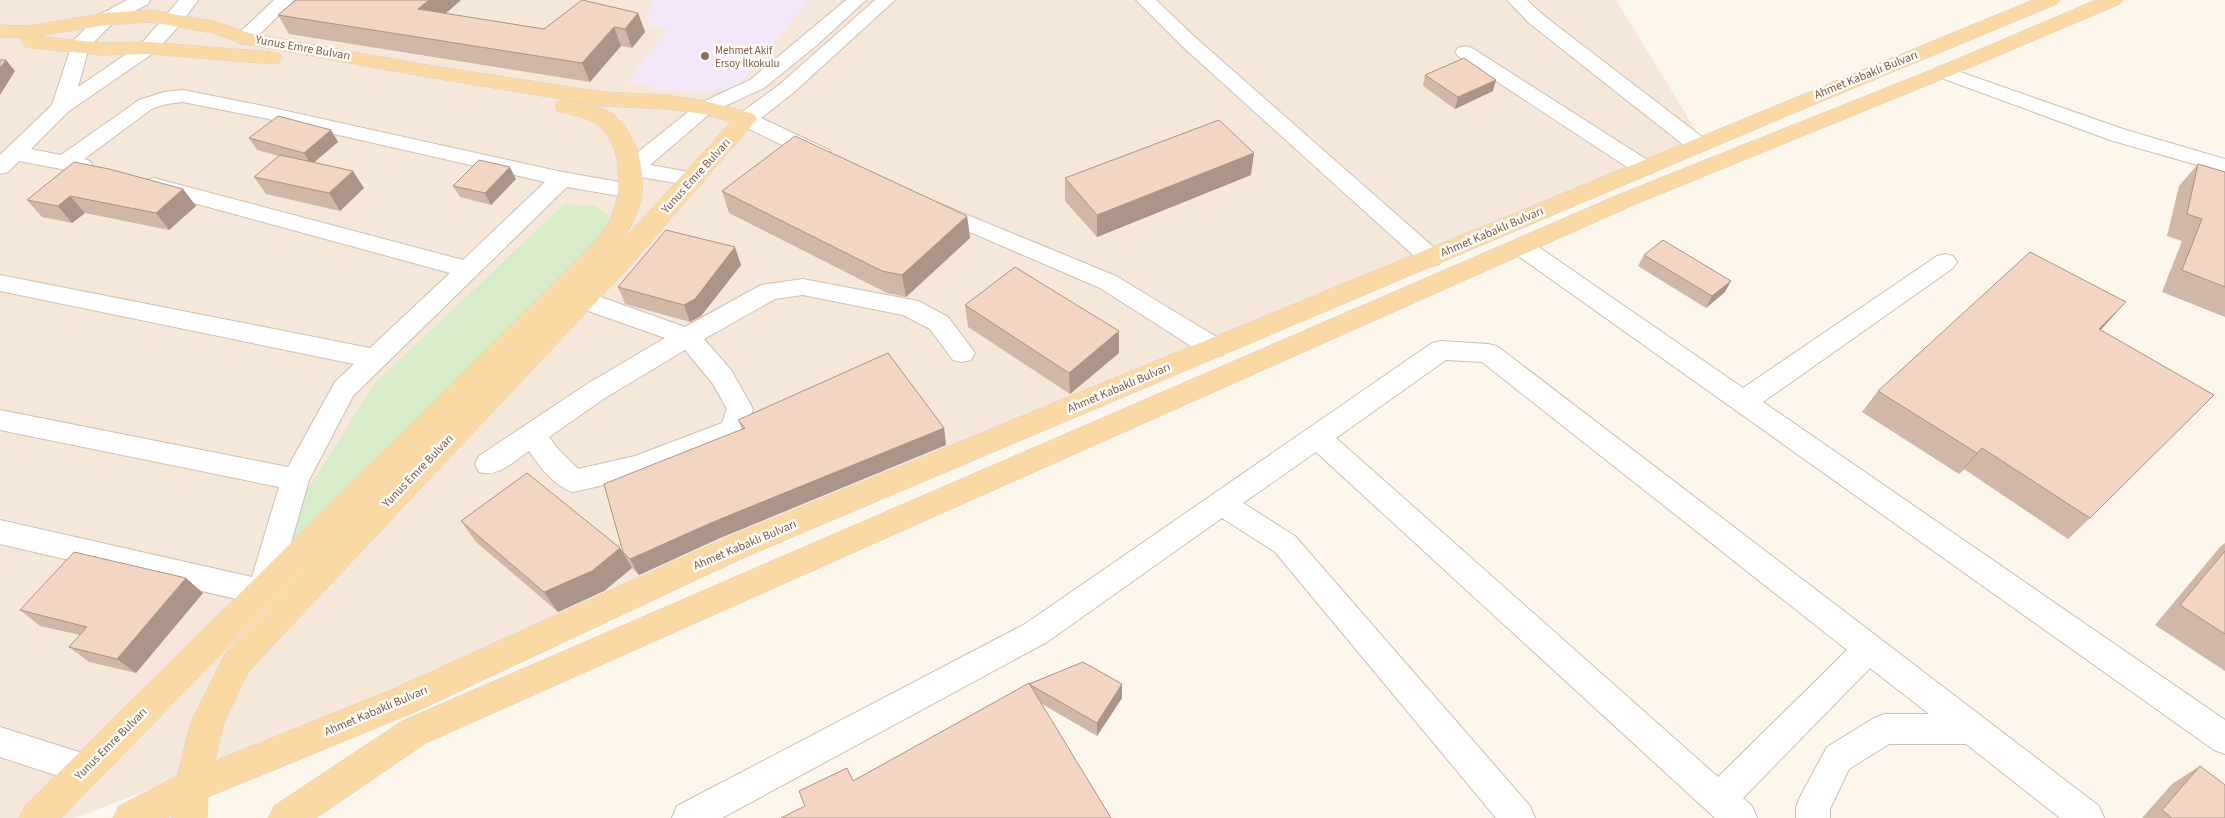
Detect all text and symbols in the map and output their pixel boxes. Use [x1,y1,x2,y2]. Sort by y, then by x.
street label: Yunus Emre Bulvarı [253,31,352,65]
place label: Mehmet Akif Ersoy İlkokulu [715,43,779,71]
street label: Ahmet Kabaklı Bulvarı [1812,46,1920,104]
marker: Mehmet Akif Ersoy İlkokulu [699,50,711,62]
street label: Yunus Emre Bulvarı [657,135,735,218]
street label: Ahmet Kabaklı Bulvarı [1438,203,1546,261]
street label: Ahmet Kabaklı Bulvarı [1065,359,1173,417]
street label: Yunus Emre Bulvarı [378,430,458,512]
street label: Ahmet Kabaklı Bulvarı [691,516,799,574]
street label: Ahmet Kabaklı Bulvarı [322,682,430,740]
street label: Yunus Emre Bulvarı [70,704,151,785]

